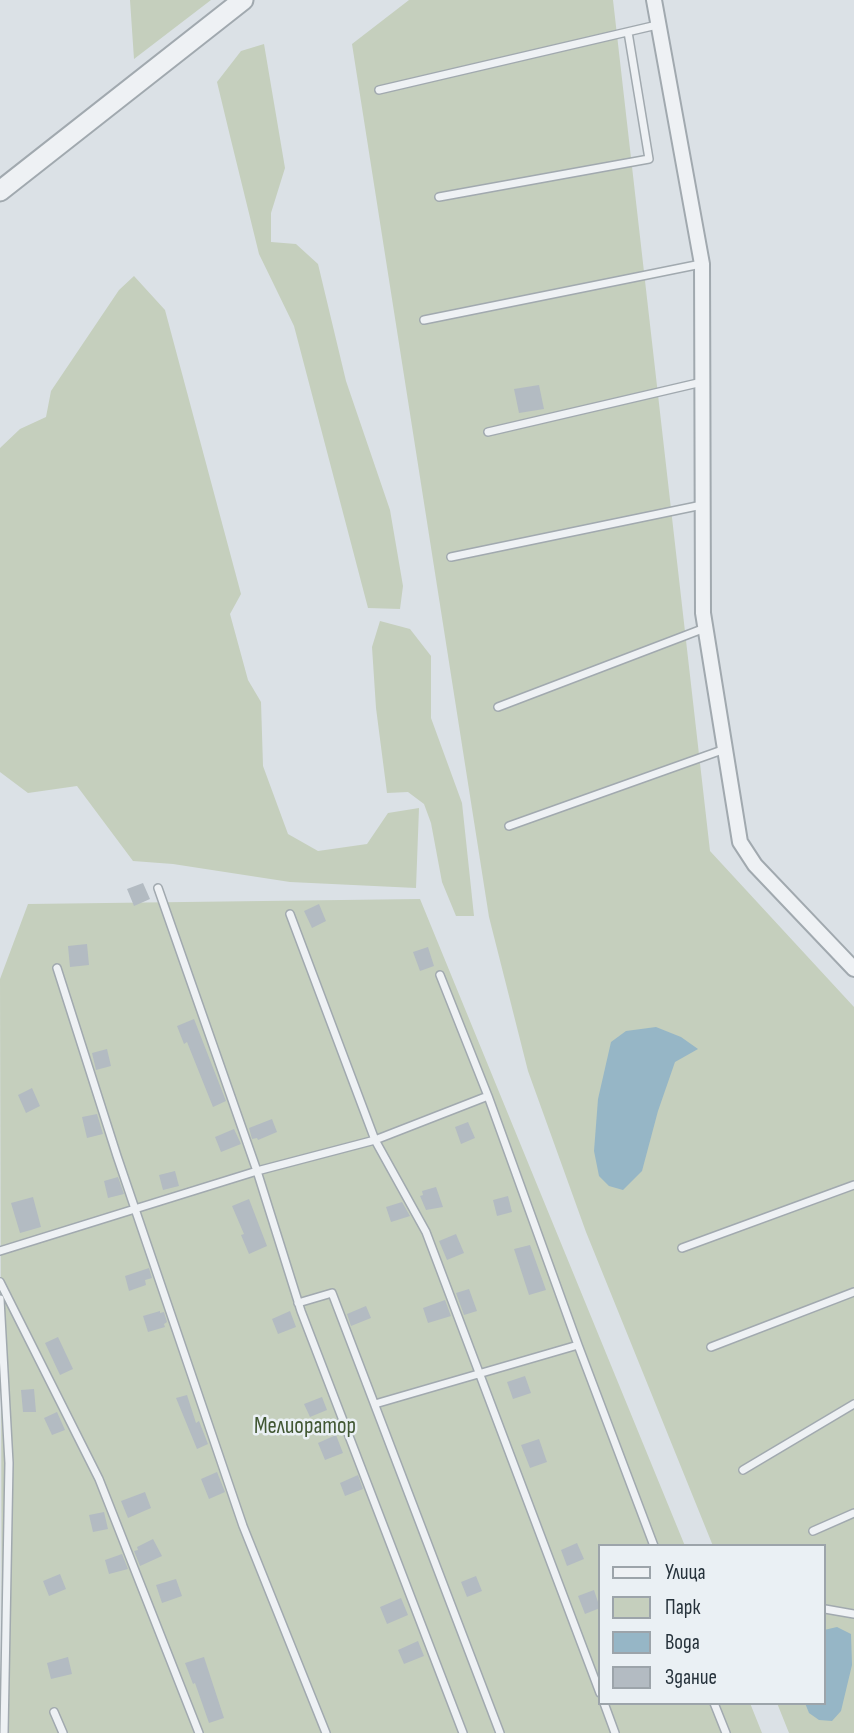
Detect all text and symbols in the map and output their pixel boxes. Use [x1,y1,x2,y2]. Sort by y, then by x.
park label: Мелиоратор [254,1413,356,1441]
legend [598,1544,826,1705]
text: Улица [665,1560,706,1585]
text: Парк [665,1595,700,1620]
text: Вода [665,1630,700,1655]
text: Здание [665,1665,717,1690]

